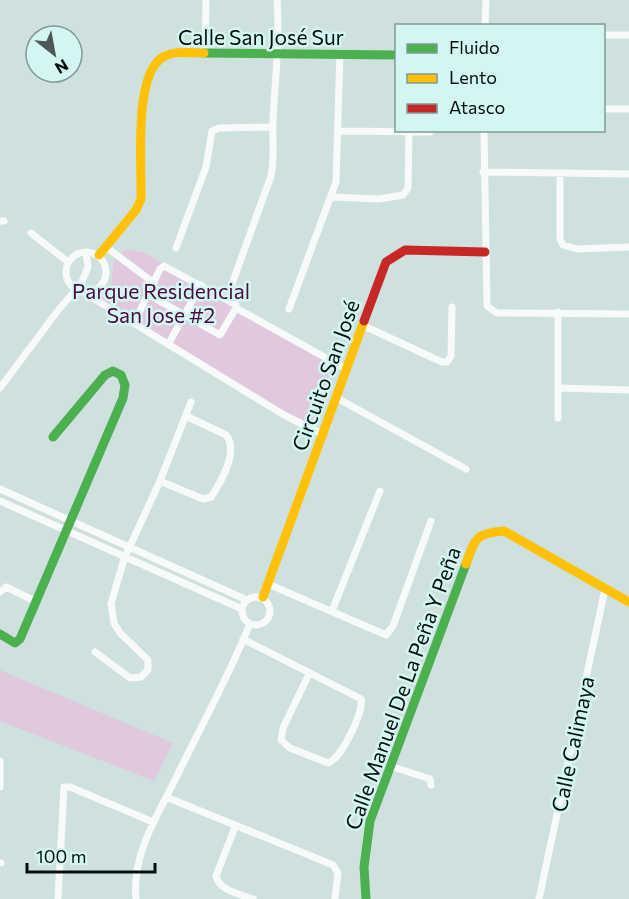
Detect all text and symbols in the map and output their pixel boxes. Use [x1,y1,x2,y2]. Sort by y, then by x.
north arrow [24,24,84,84]
street label: Calle San José Sur [178,24,344,49]
legend [395,24,605,132]
text: Fluido [449,36,500,58]
text: N [52,56,72,79]
text: Lento [449,66,497,88]
text: Atasco [449,96,505,118]
park label: Parque Residencial San Jose #2 [72,278,250,327]
street label: Circuito San José [286,296,364,454]
street label: Calle Manuel De La Peña Y Peña [339,543,465,833]
street label: Calle Calimaya [545,674,599,814]
scale bar [27,836,154,874]
text: 100 m [36,845,86,867]

